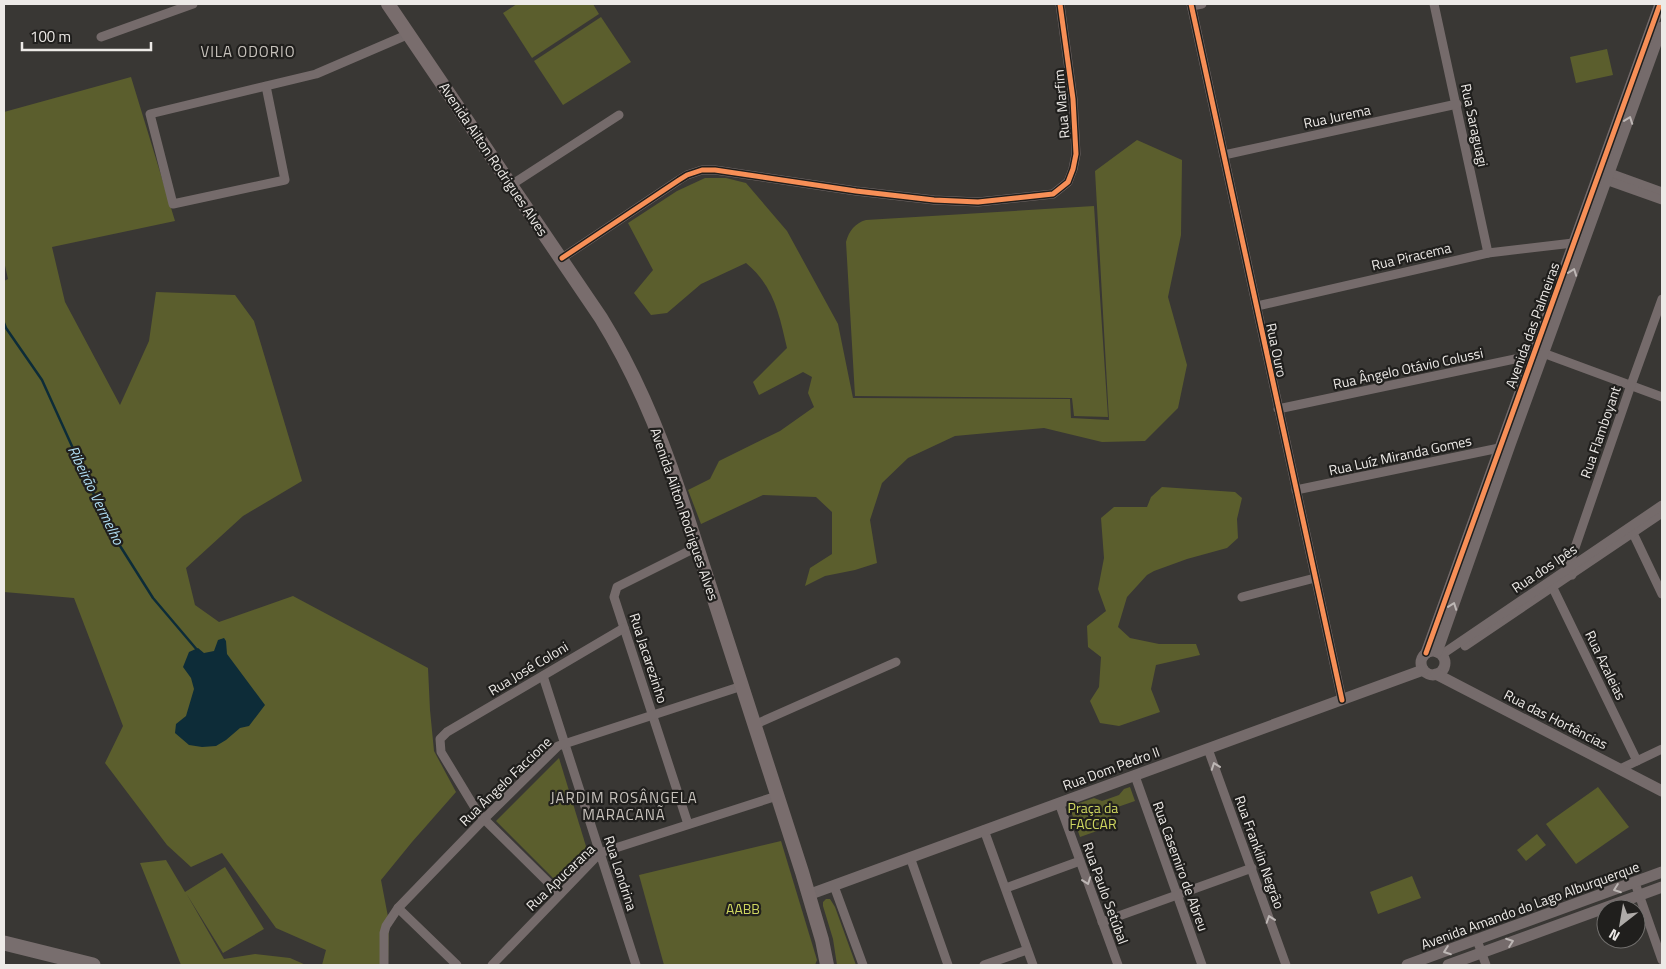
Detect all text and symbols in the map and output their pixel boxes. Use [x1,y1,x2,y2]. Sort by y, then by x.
scale bar [22,20,151,52]
text: 100 m [30,25,71,48]
district label: VILA ODORIO [200,40,296,63]
street label: Rua Marfim [1048,69,1074,139]
street label: Avenida Ailton Rodrigues Alves [435,78,553,240]
street label: Rua Saraguagi [1456,81,1494,169]
street label: Rua Jurema [1302,99,1372,133]
one-way arrow [1623,116,1633,124]
street label: Rua Piracema [1369,237,1453,275]
street label: Avenida das Palmeiras [1499,259,1565,391]
one-way arrow [1567,268,1577,277]
street label: Rua Ouro [1261,321,1293,379]
street label: Rua Ângelo Otávio Colussi [1331,342,1485,394]
street label: Rua Flamboyant [1574,383,1626,481]
street label: Avenida Ailton Rodrigues Alves [645,425,725,603]
street label: Rua Luíz Miranda Gomes [1327,430,1473,480]
water label: Ribeirão Vermelho [62,441,130,549]
street label: Rua dos Ipês [1507,538,1581,598]
one-way arrow [1447,602,1457,611]
street label: Rua Jacarezinho [624,610,674,706]
street label: Rua Azaleias [1580,627,1632,703]
street label: Rua José Coloni [484,636,572,700]
street label: Rua das Hortências [1500,684,1612,754]
street label: Rua Ângelo Faccione [454,731,556,831]
street label: Rua Dom Pedro II [1059,741,1163,795]
one-way arrow [1211,763,1221,771]
district label: JARDIM ROSÂNGELA MARACANÃ [550,786,698,826]
street label: Rua Franklin Negrão [1230,792,1290,912]
park label: Praça da FACCAR [1068,797,1118,834]
street label: Rua Casemiro de Abreu [1148,798,1214,934]
street label: Rua Londrina [599,833,643,913]
street label: Rua Apucarana [521,839,599,915]
street label: Rua Paulo Setúbal [1078,839,1134,947]
street label: Avenida Amando do Lago Alburquerque [1418,856,1642,954]
one-way arrow [1081,877,1091,885]
one-way arrow [1613,883,1621,893]
park label: AABB [726,898,760,919]
north arrow [1596,899,1646,949]
one-way arrow [1266,916,1276,924]
text: N [1604,924,1624,947]
one-way arrow [1505,938,1514,948]
one-way arrow [1444,945,1452,955]

